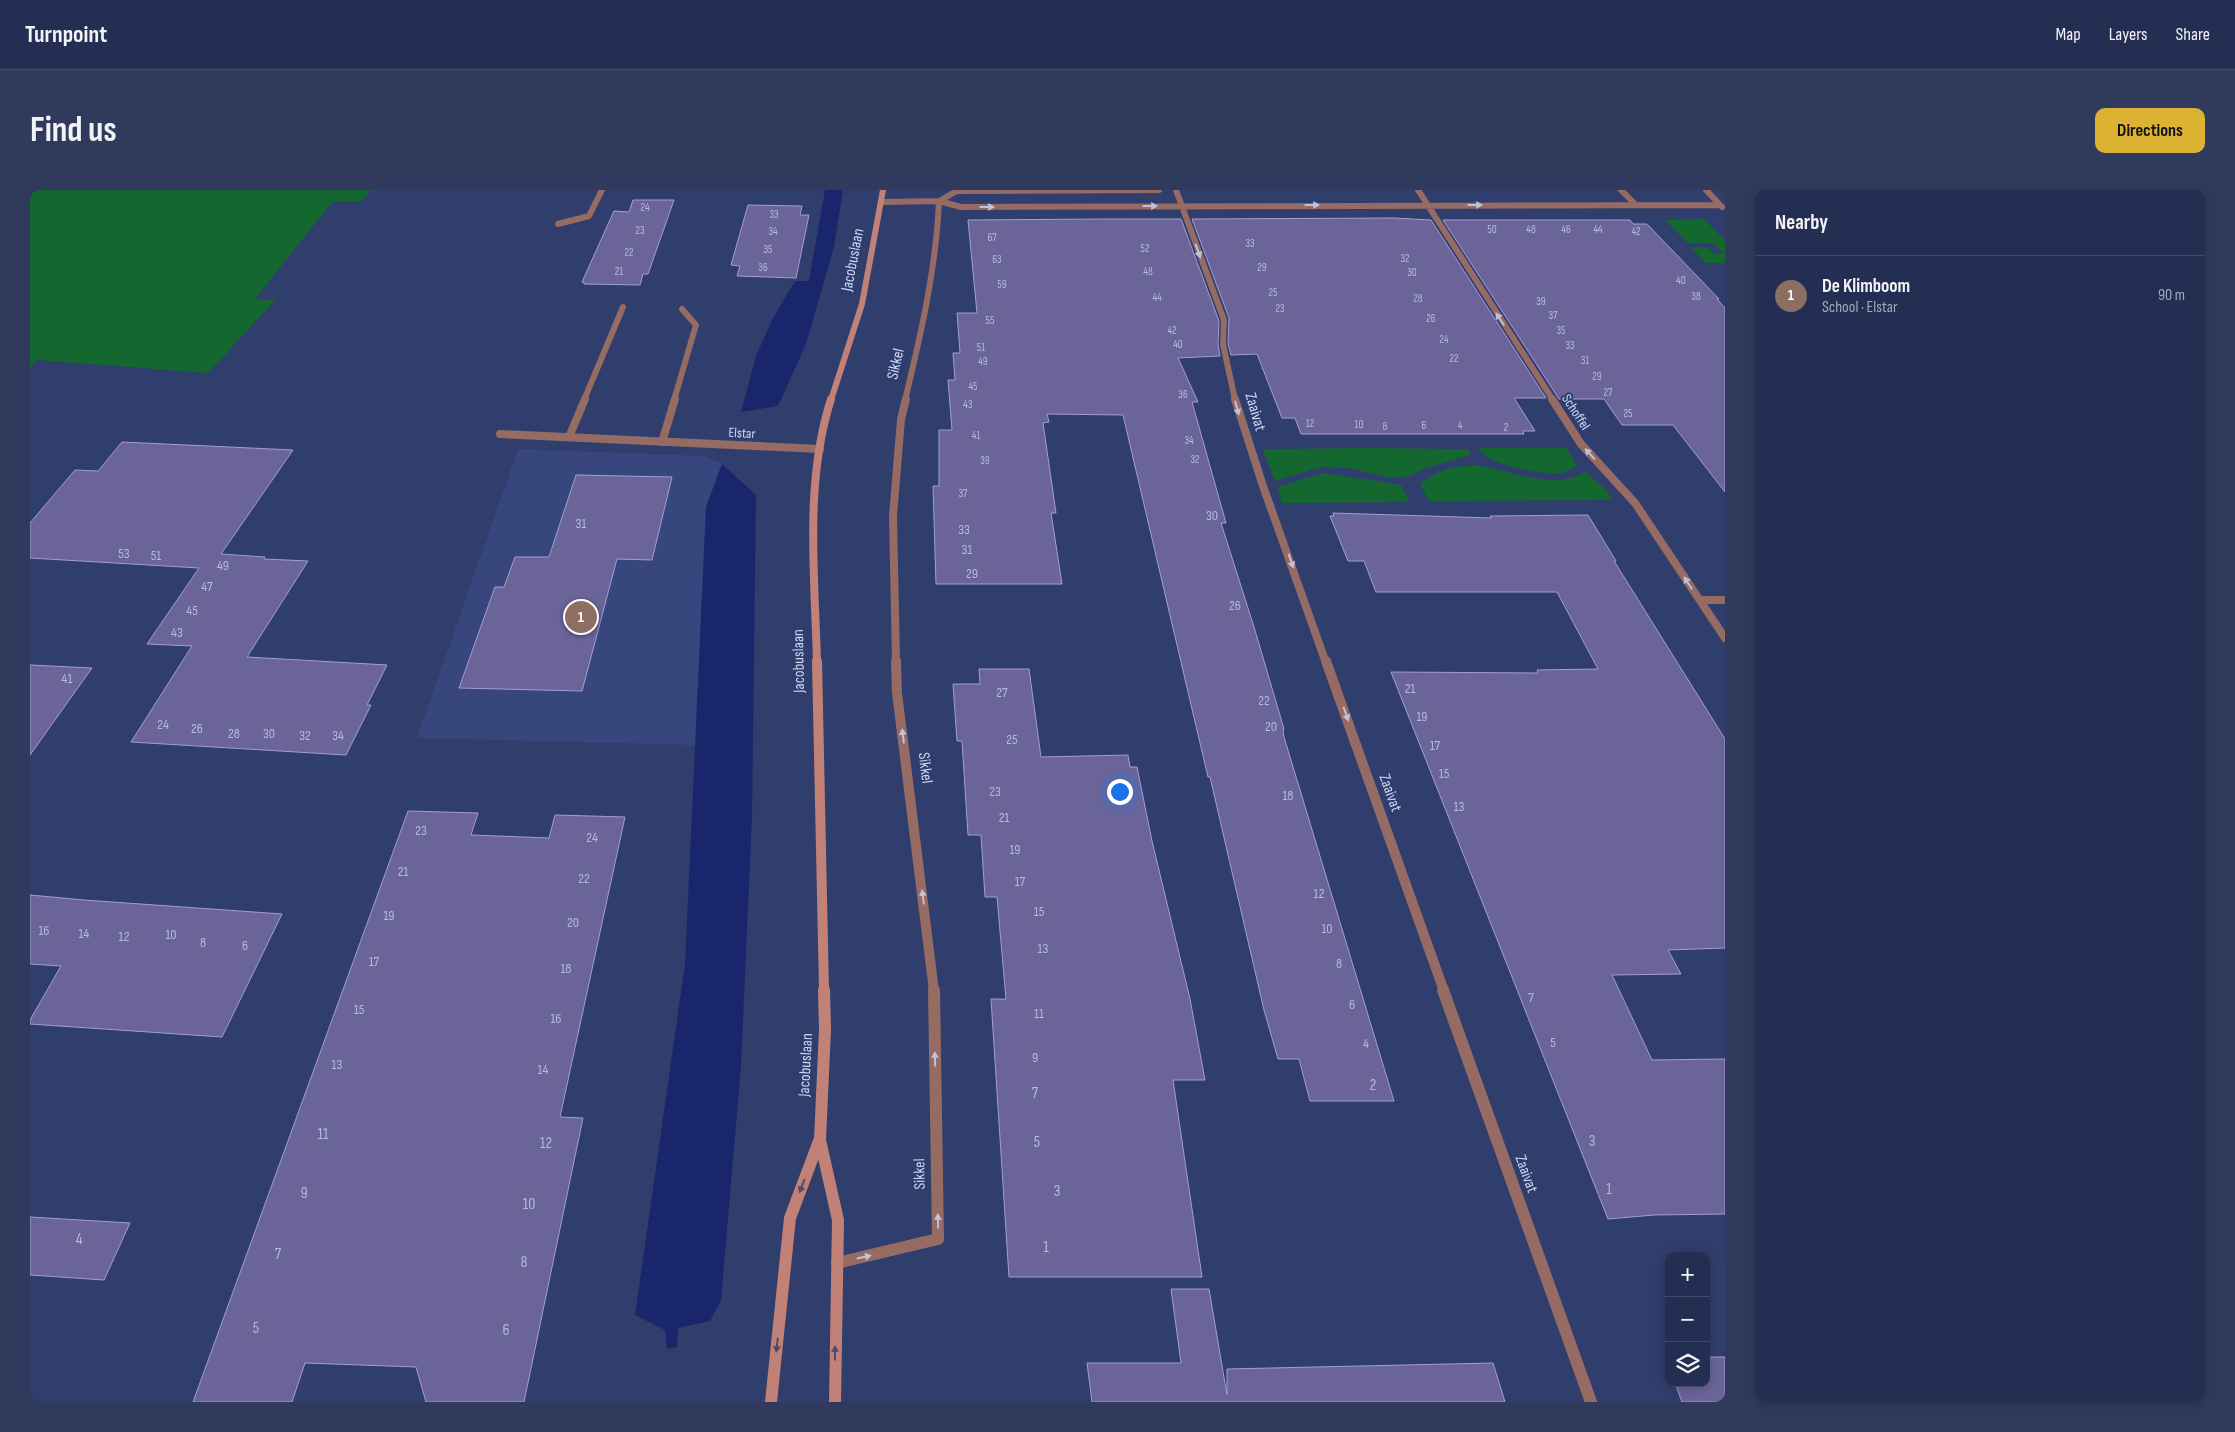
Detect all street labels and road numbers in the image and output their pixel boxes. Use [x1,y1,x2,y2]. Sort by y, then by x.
street label: Jacobuslaan [837,227,868,294]
street label: Sikkel [883,347,909,381]
street label: Zaaivat [1241,391,1270,433]
street label: Schoffel [1558,391,1594,433]
street label: Elstar [728,424,756,442]
street label: Jacobuslaan [789,629,809,694]
street label: Sikkel [914,751,936,785]
street label: Zaaivat [1374,772,1406,815]
street label: Jacobuslaan [795,1033,817,1098]
street label: Zaaivat [1510,1153,1542,1196]
street label: Sikkel [910,1158,930,1190]

